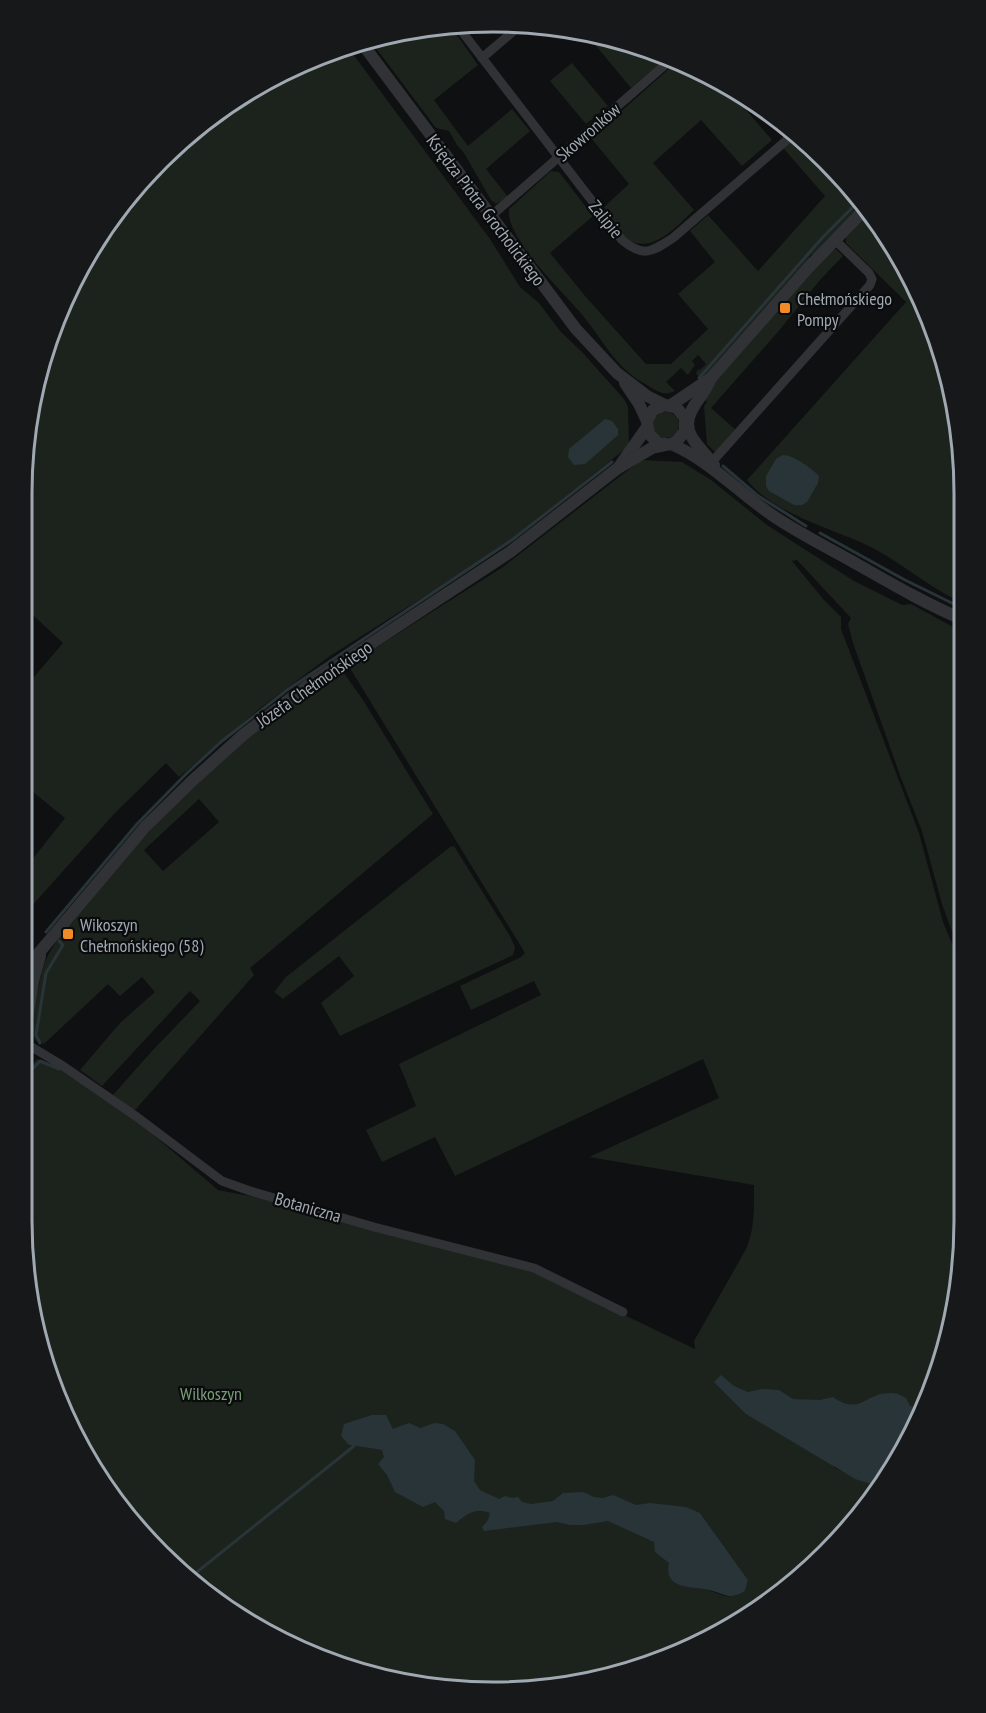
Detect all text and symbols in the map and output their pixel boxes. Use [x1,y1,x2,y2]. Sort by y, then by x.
street label: Skowronków [551,97,625,166]
street label: Księdza Piotra Grocholickiego [422,130,551,290]
street label: Zalipie [584,195,628,243]
place label: Chełmońskiego Pompy [797,287,892,331]
marker: Chełmońskiego Pompy [778,301,792,315]
street label: Józefa Chełmońskiego [251,635,377,733]
place label: Wikoszyn Chełmońskiego (58) [80,913,204,957]
marker: Wikoszyn Chełmońskiego (58) [61,927,75,941]
street label: Botaniczna [272,1187,344,1227]
park label: Wilkoszyn [180,1382,242,1405]

